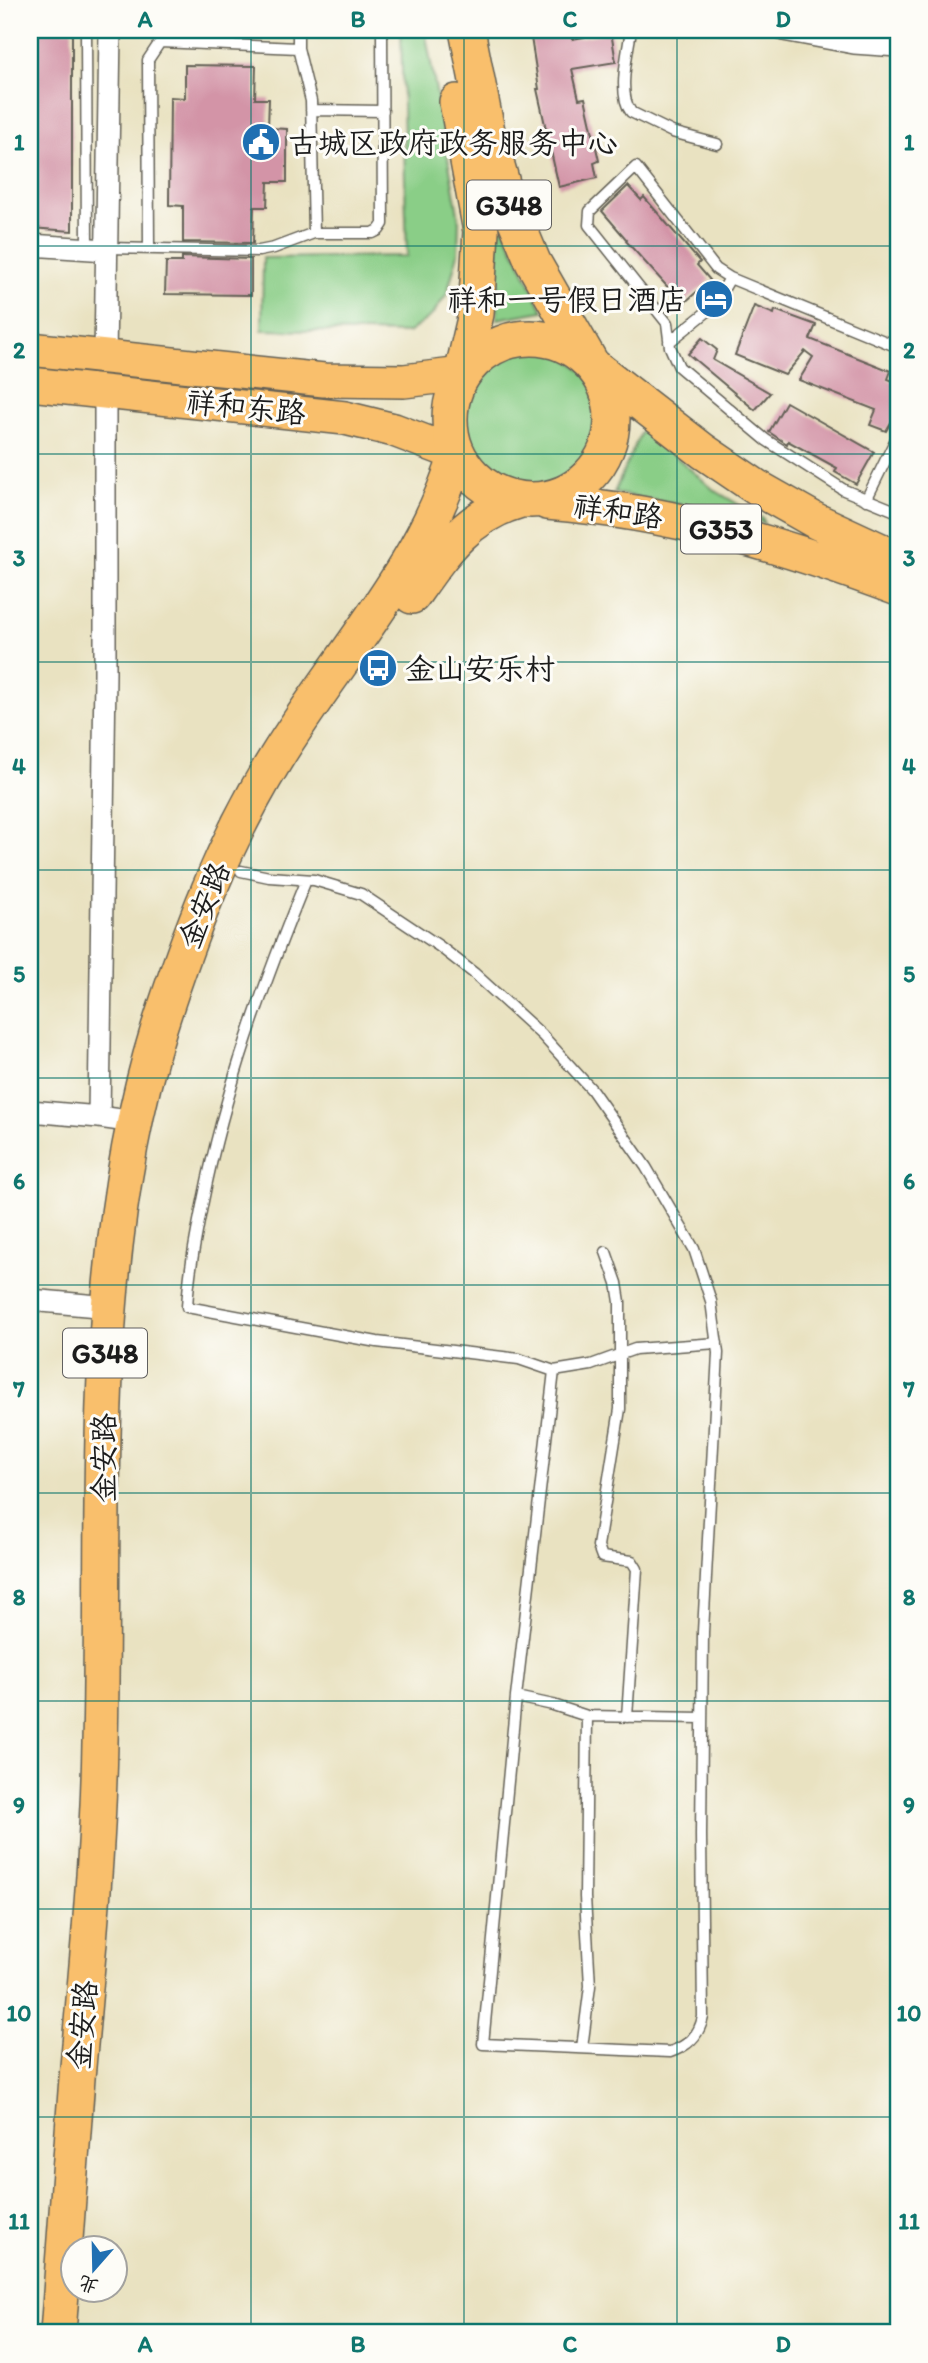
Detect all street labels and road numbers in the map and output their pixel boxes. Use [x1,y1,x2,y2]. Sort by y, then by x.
road number: G348 [467,180,551,230]
street label: 祥和东路 [184,382,308,432]
street label: 祥和路 [571,486,665,536]
road number: G353 [681,504,761,554]
street label: 金安路 [170,856,238,954]
road number: G348 [63,1328,147,1378]
street label: 金安路 [85,1413,122,1503]
street label: 金安路 [60,1979,104,2071]

